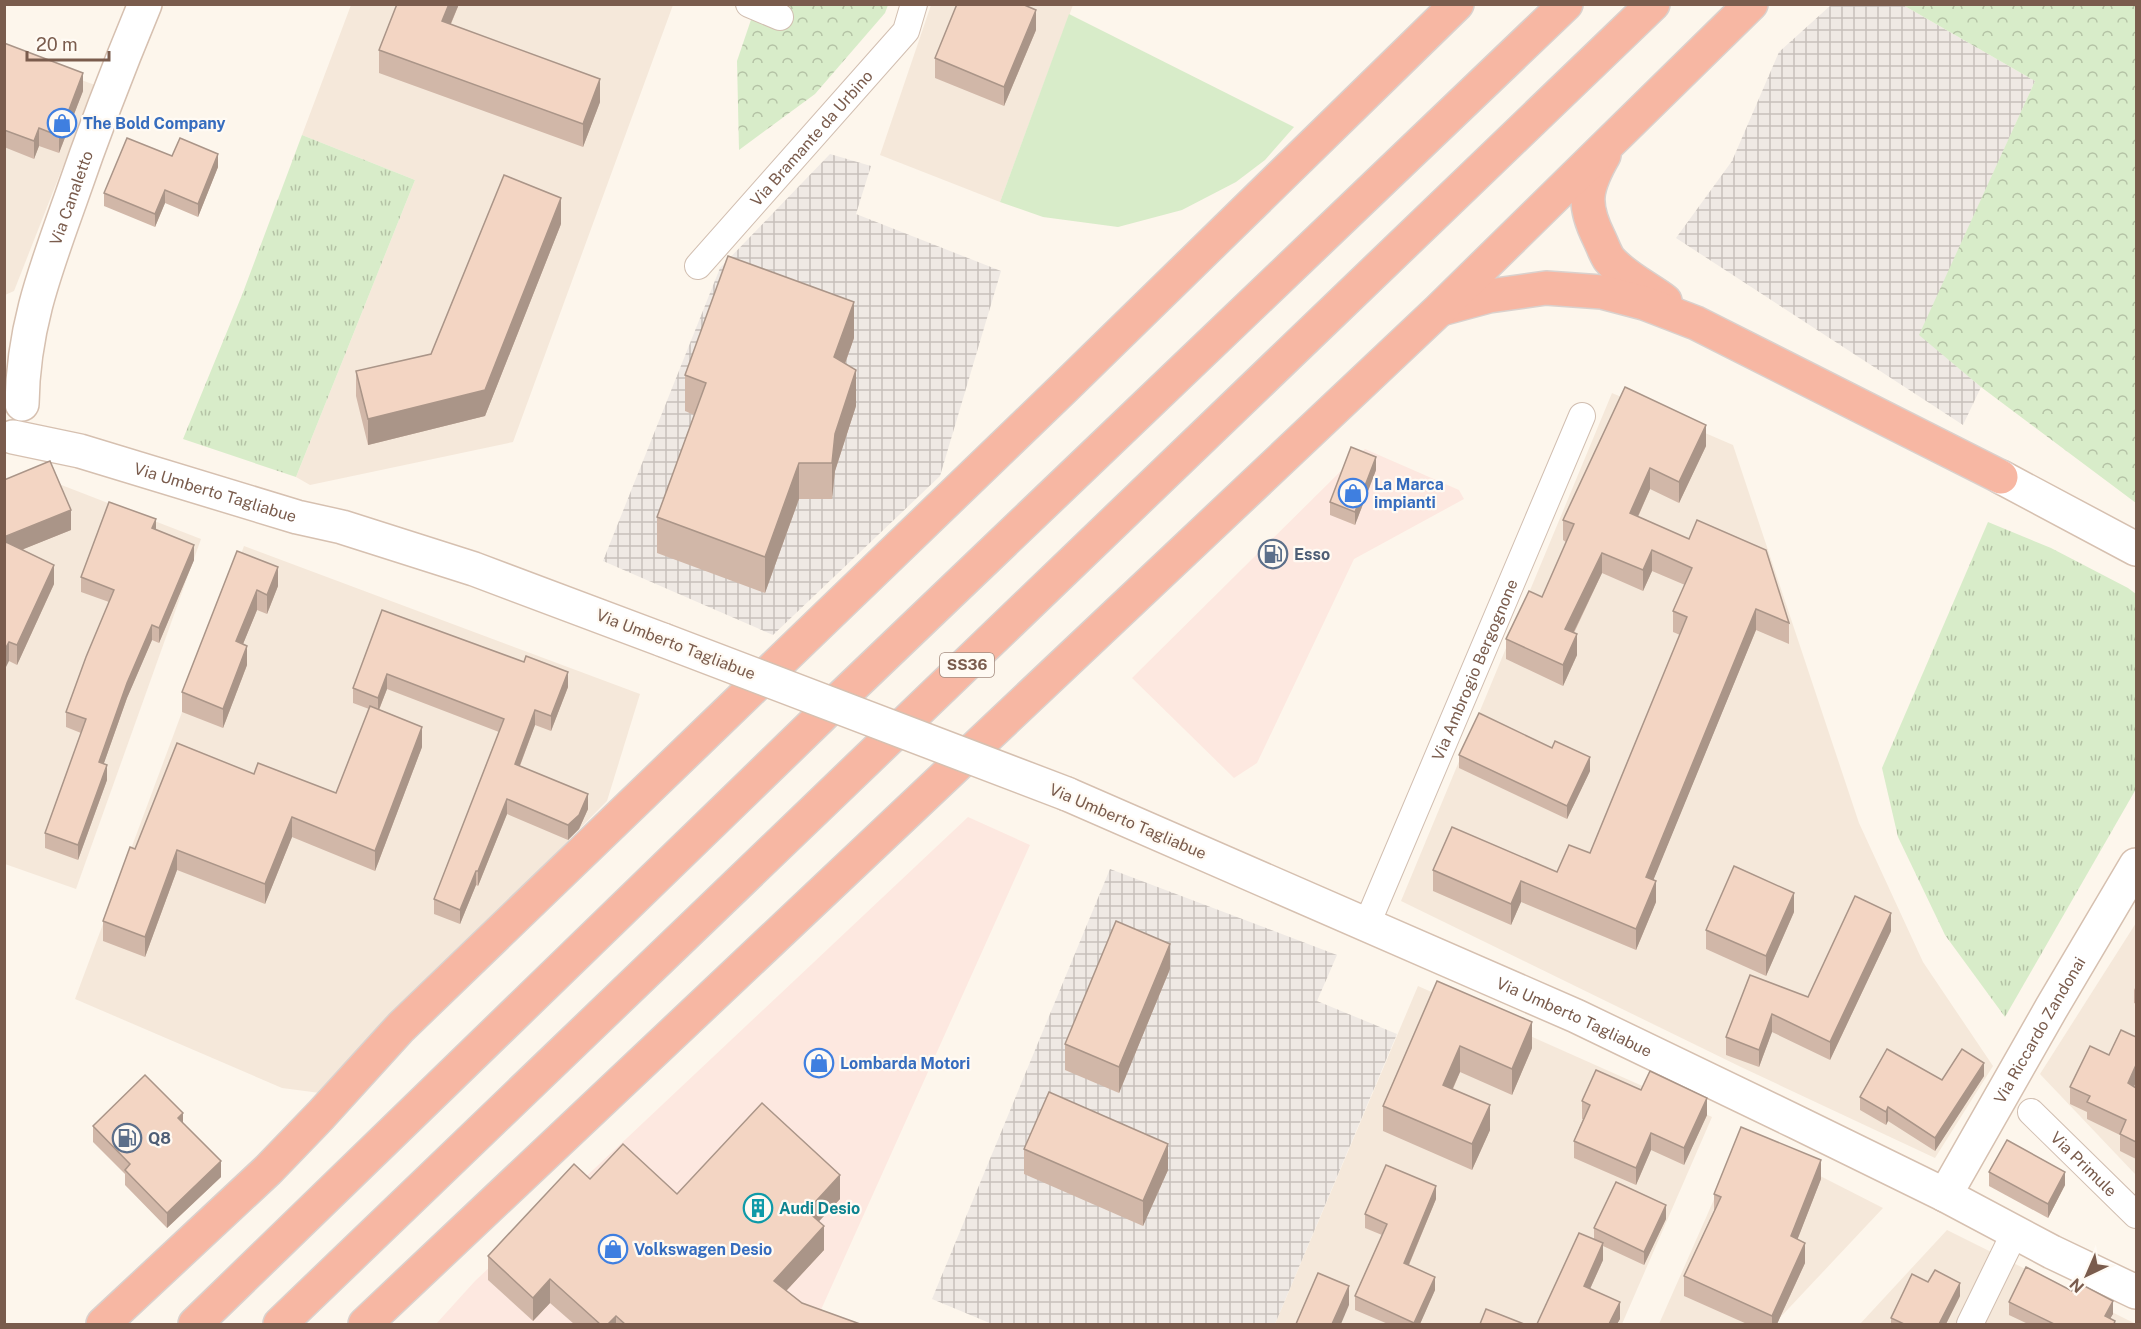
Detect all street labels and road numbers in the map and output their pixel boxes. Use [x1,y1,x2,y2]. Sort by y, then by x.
street label: Via Bramante da Urbino [747,66,877,210]
street label: Via Canaletto [46,148,97,248]
street label: Via Umberto Tagliabue [132,459,299,526]
street label: Via Ambrogio Bergognone [1428,576,1522,764]
street label: Via Umberto Tagliabue [594,605,758,684]
road number: SS36 [940,653,994,677]
street label: Via Umberto Tagliabue [1046,780,1209,863]
street label: Via Riccardo Zandonai [1990,954,2089,1107]
street label: Via Umberto Tagliabue [1493,973,1655,1061]
street label: Via Primule [2047,1128,2120,1201]

